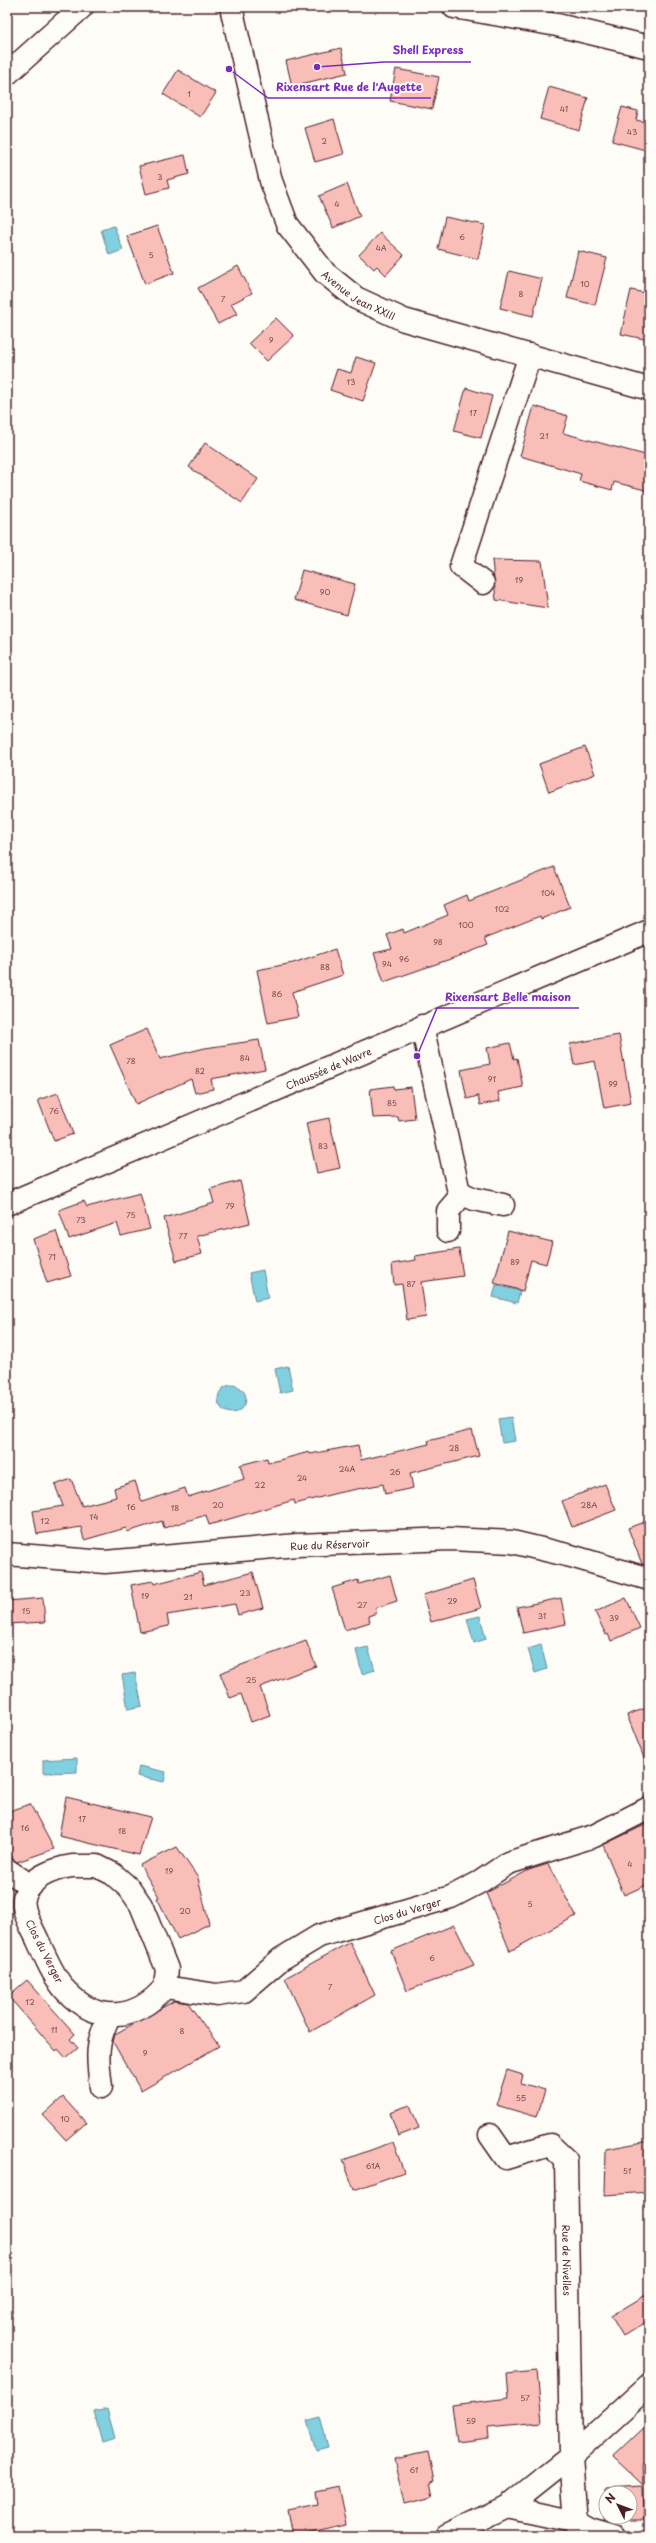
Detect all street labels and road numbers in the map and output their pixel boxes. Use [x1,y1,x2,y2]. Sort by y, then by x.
street label: Avenue Jean XXIII [319,266,398,323]
street label: Chaussée de Wavre [283,1043,373,1092]
street label: Rue du Réservoir [289,1535,370,1553]
street label: Clos du Verger [371,1893,443,1927]
street label: Clos du Verger [22,1917,68,1986]
street label: Rue de Nivelles [560,2225,576,2296]

